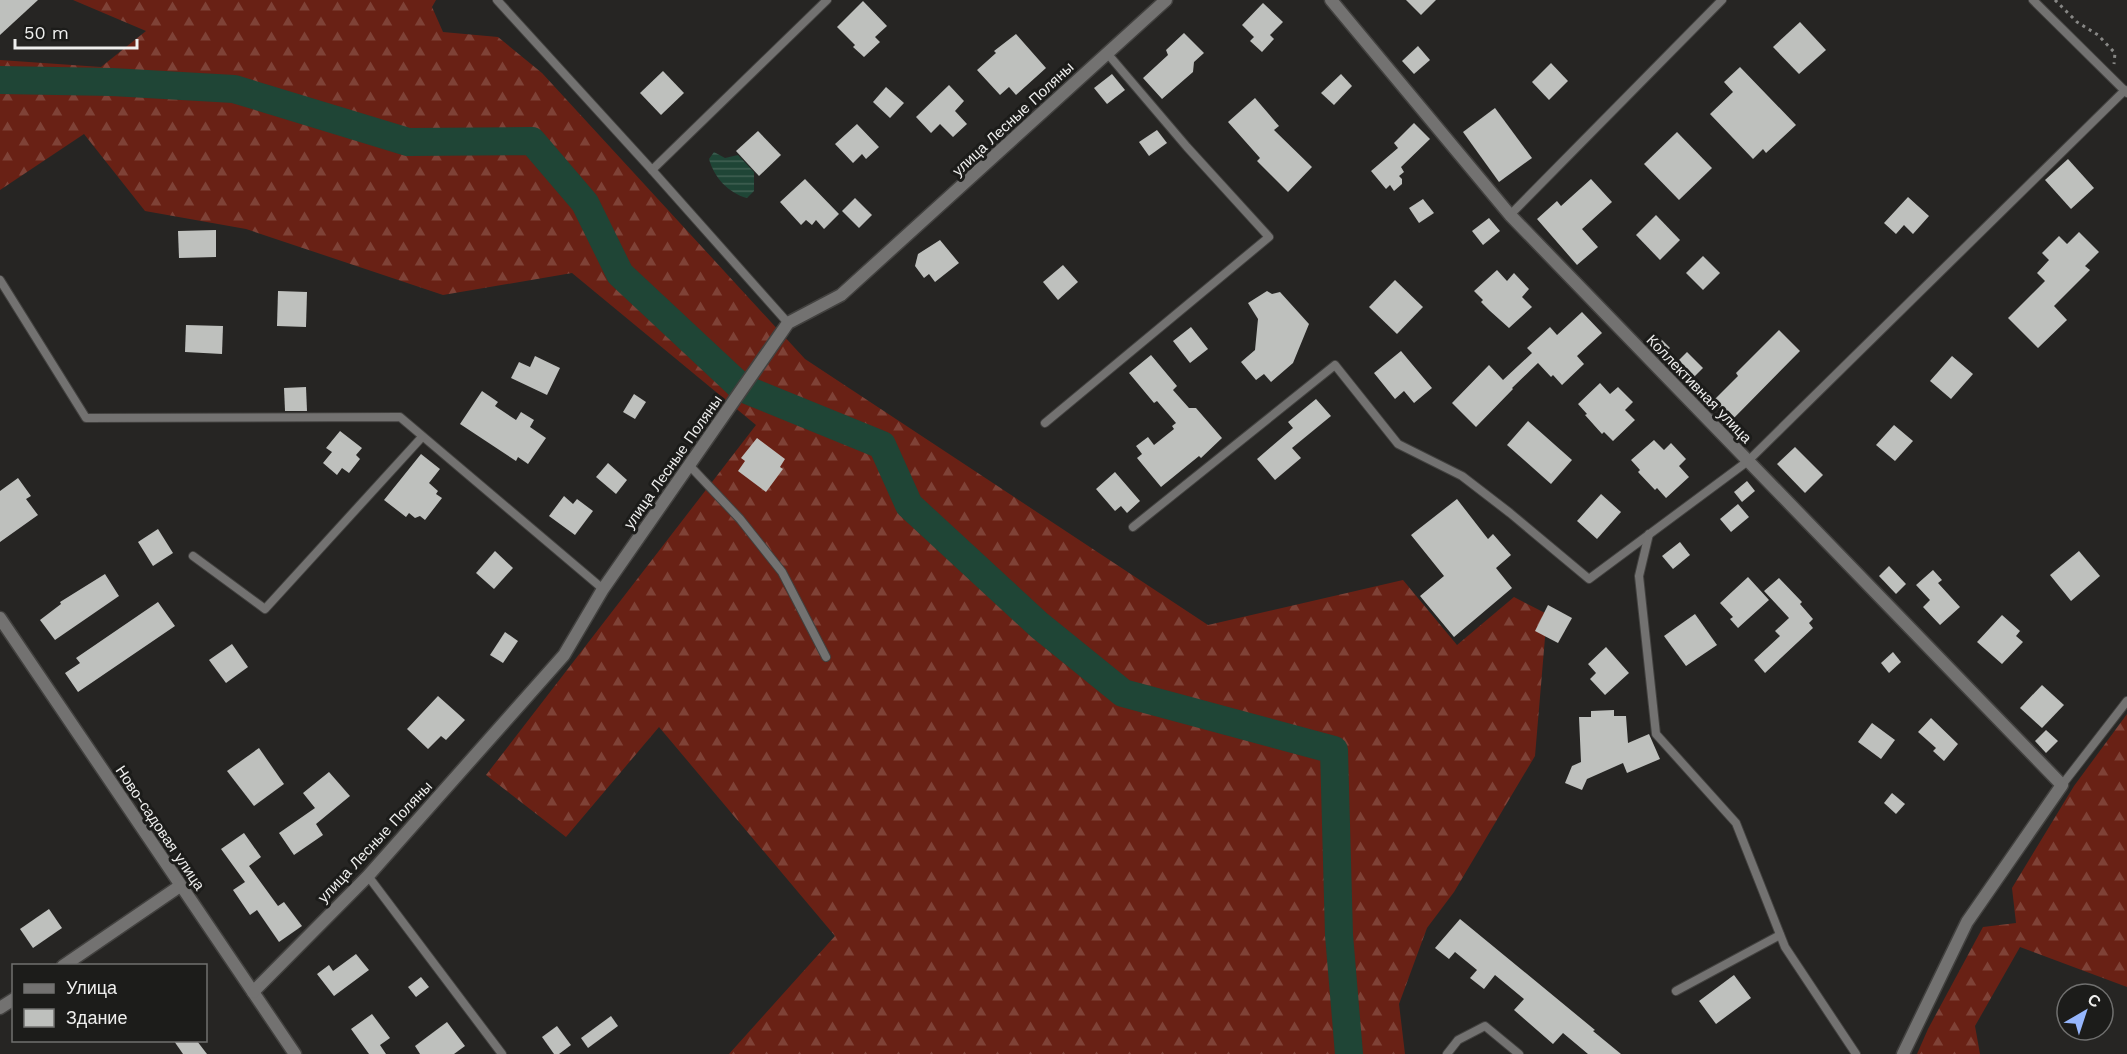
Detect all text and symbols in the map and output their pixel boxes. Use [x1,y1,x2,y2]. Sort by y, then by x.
scale bar [15,12,136,50]
text: 50 m [24,22,69,43]
street label: улица Лесные Поляны [949,58,1077,180]
street label: Коллективная улица [1643,331,1756,447]
street label: улица Лесные Поляны [620,392,726,532]
street label: Ново-садовая улица [112,762,209,894]
street label: улица Лесные Поляны [314,778,436,906]
legend [12,964,207,1042]
text: Улица [66,977,118,998]
north arrow [2055,982,2115,1042]
text: С [2084,990,2105,1012]
text: Здание [66,1007,127,1028]

